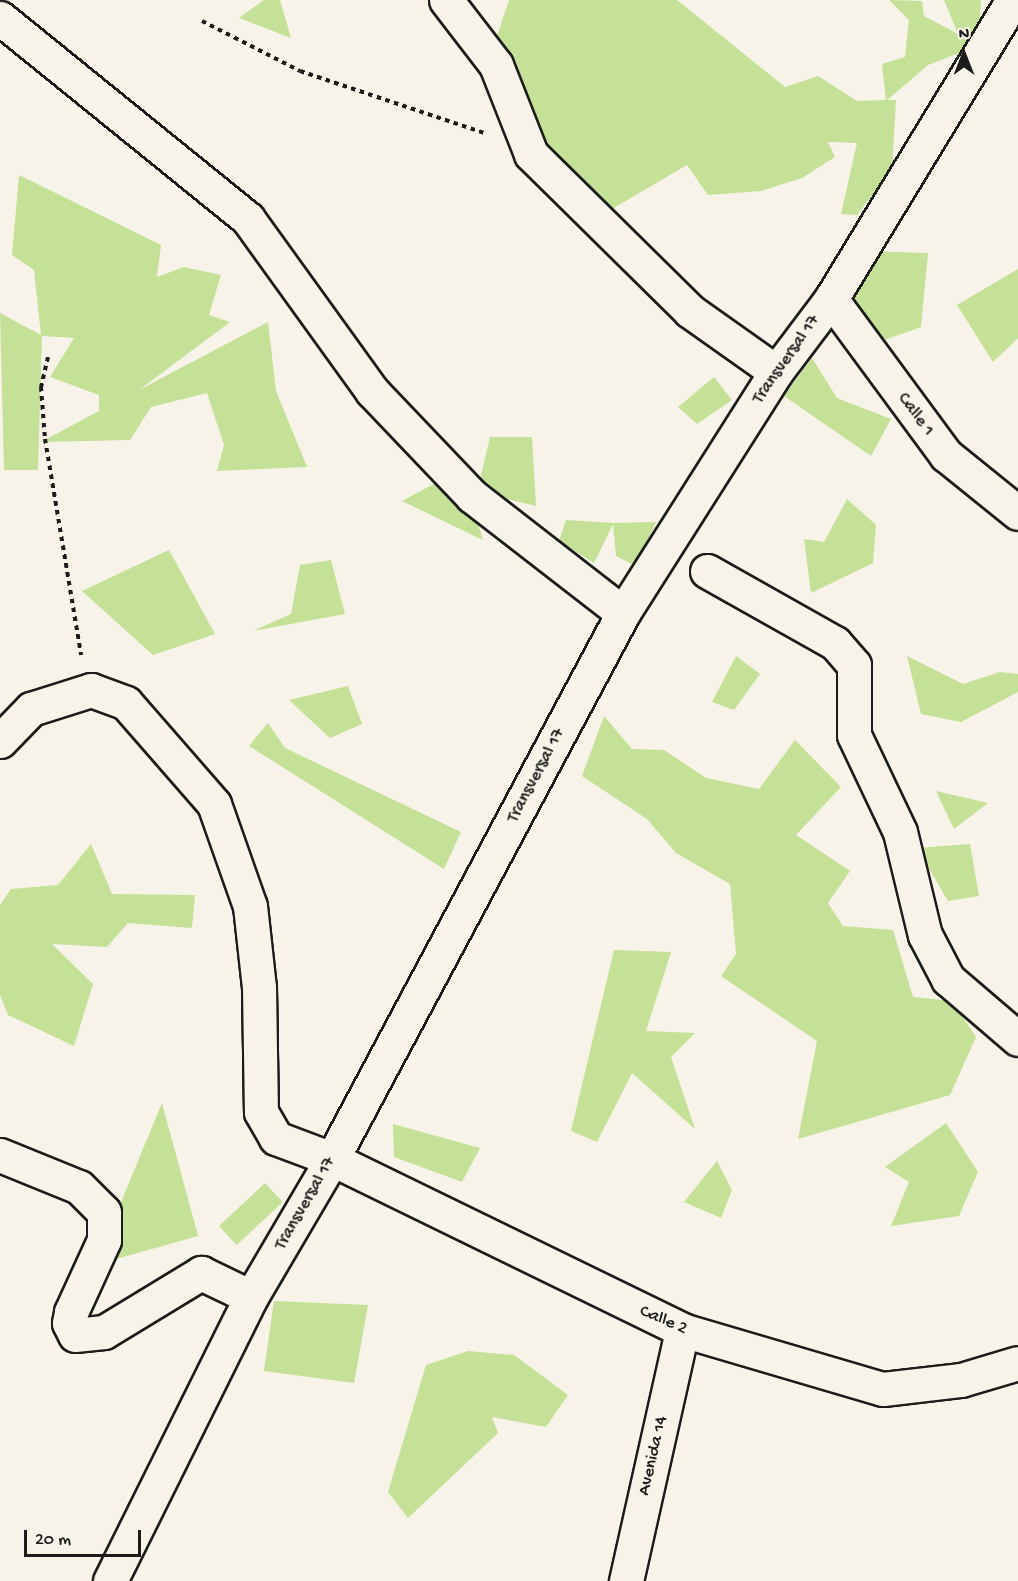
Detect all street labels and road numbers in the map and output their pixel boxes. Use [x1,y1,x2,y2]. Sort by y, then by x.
street label: Transversal 17 [748,311,826,409]
street label: Calle 1 [892,389,938,441]
street label: Transversal 17 [503,725,571,827]
street label: Transversal 17 [271,1154,341,1254]
street label: Calle 2 [636,1301,690,1341]
street label: Avenida 14 [634,1414,674,1498]

